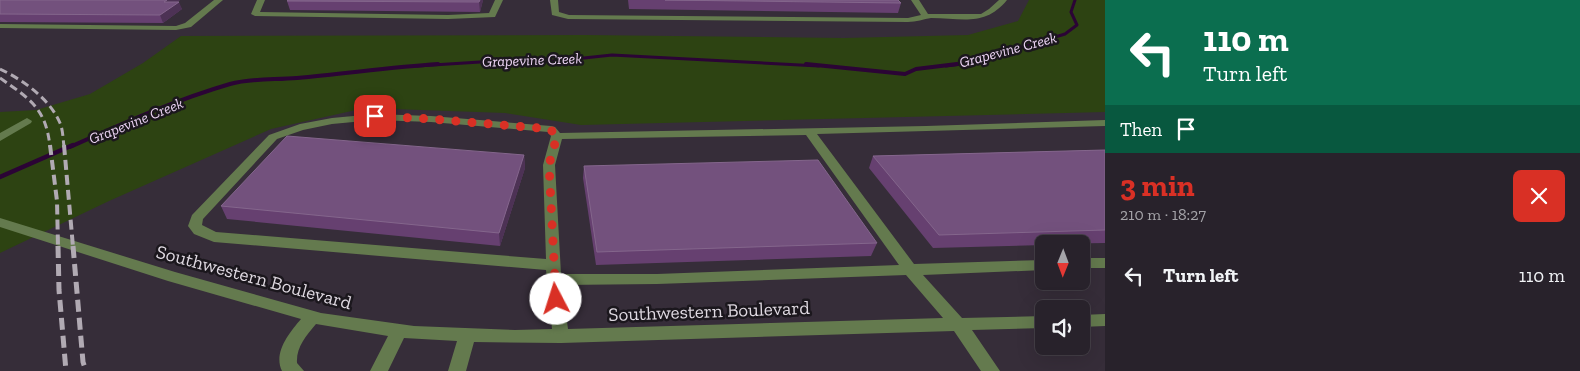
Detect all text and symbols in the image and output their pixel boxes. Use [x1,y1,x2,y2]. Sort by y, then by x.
text: 110 m [1203,18,1289,60]
icon: left [1120,20,1185,85]
water label: Grapevine Creek [957,28,1059,72]
water label: Grapevine Creek [482,49,583,71]
text: Turn left [1203,60,1287,87]
water label: Grapevine Creek [86,94,186,148]
pin [354,95,396,137]
icon: arrive [361,102,389,130]
icon: arrive [1172,115,1200,143]
text: Then [1120,118,1162,141]
text: 3 min [1120,168,1195,204]
button: close [1513,170,1565,222]
text: 210 m · 18:27 [1120,205,1206,224]
north arrow [1035,235,1090,290]
map controls [1035,235,1090,355]
street label: Southwestern Boulevard [154,240,355,314]
icon: left [1120,262,1148,290]
text: Turn left [1163,264,1238,287]
text: 110 m [1519,264,1565,287]
position arrow [529,272,581,324]
street label: Southwestern Boulevard [608,296,811,326]
button: sound [1035,300,1090,355]

